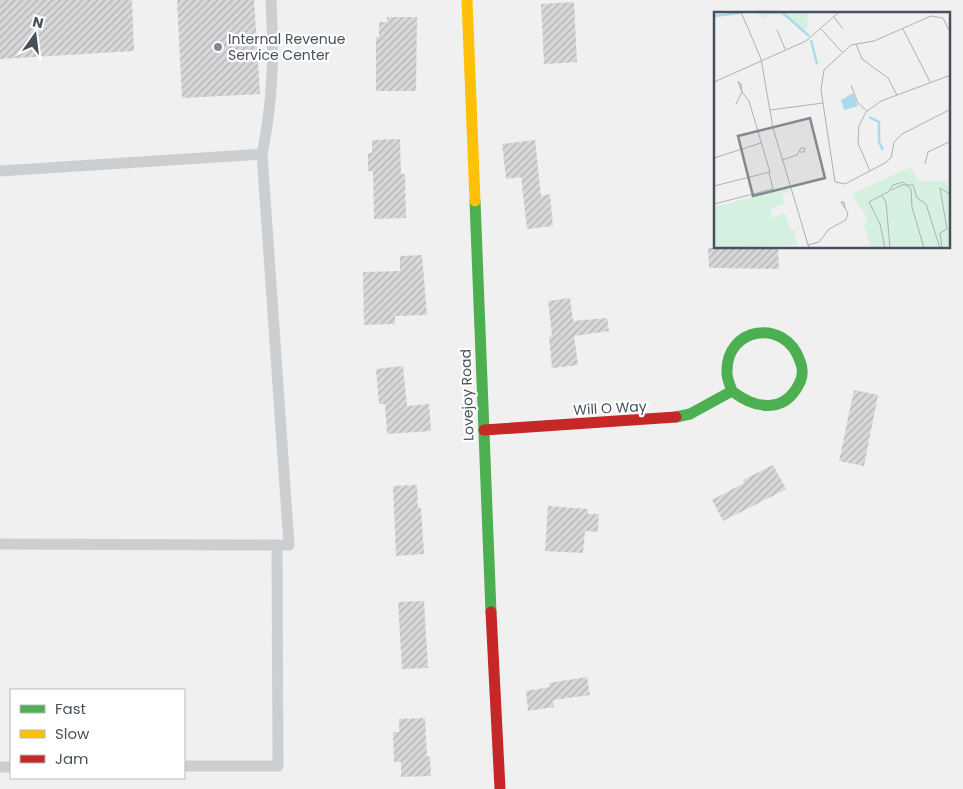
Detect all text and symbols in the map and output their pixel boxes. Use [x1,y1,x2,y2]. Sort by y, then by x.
north arrow [10,10,60,60]
text: N [31,11,46,33]
inset map [714,12,950,249]
place label: Internal Revenue Service Center [228,29,346,65]
marker: Internal Revenue Service Center [212,41,224,53]
street label: Lovejoy Road [455,349,479,441]
street label: Will O Way [573,396,647,420]
legend [10,689,185,779]
text: Fast [55,698,86,719]
text: Slow [55,723,90,744]
text: Jam [55,748,89,769]

